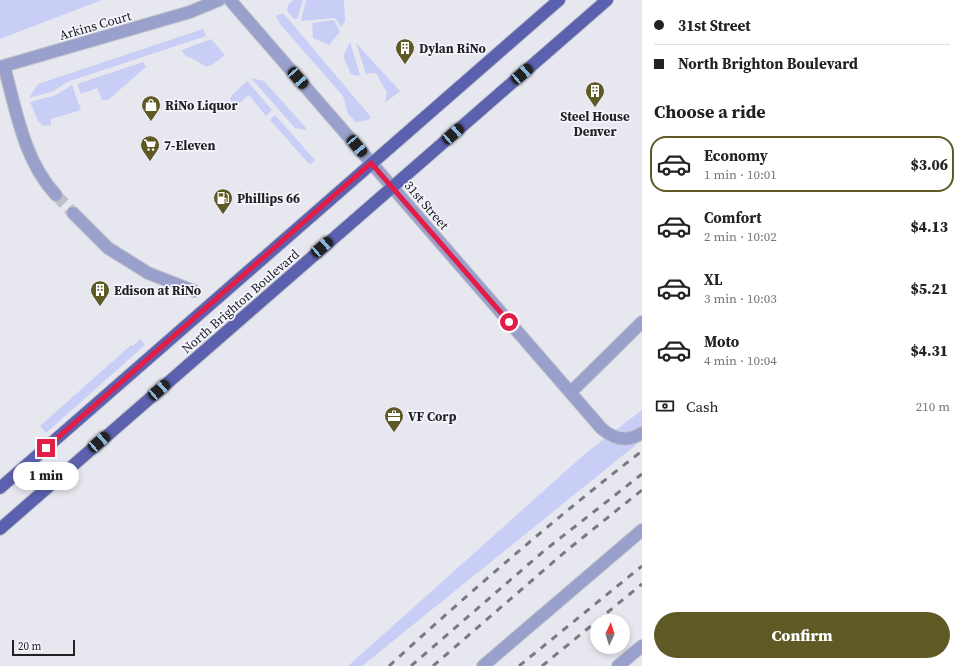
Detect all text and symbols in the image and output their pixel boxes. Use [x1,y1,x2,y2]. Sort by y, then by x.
street label: Arkins Court [57,7,134,44]
text: 31st Street [678,15,751,36]
building icon: Dylan RiNo [394,37,416,65]
place label: Dylan RiNo [419,40,486,57]
text: North Brighton Boulevard [678,53,858,74]
car [509,62,535,86]
car [286,65,310,91]
building icon: Steel House Denver [584,80,606,108]
shop icon: RiNo Liquor [140,94,162,122]
place label: RiNo Liquor [165,97,238,114]
text: Choose a ride [654,99,766,124]
place label: Steel House Denver [560,108,630,140]
car [440,122,466,146]
car [345,133,369,159]
supermarket icon: 7-Eleven [139,134,161,162]
place label: 7-Eleven [164,137,215,154]
text: Economy [704,145,768,166]
icon: car [656,146,692,182]
text: $3.06 [910,154,948,175]
text: 1 min · 10:01 [704,166,777,183]
street label: 31st Street [401,177,453,234]
fuel station icon: Phillips 66 [212,187,234,215]
place label: Phillips 66 [237,190,300,207]
text: Comfort [704,207,762,228]
icon: car [656,208,692,244]
text: $4.13 [910,216,948,237]
text: 2 min · 10:02 [704,228,777,245]
car [309,235,335,259]
street label: North Brighton Boulevard [178,245,303,357]
text: XL [704,269,723,290]
icon: car [656,270,692,306]
text: $5.21 [910,278,948,299]
building icon: Edison at RiNo [89,279,111,307]
place label: Edison at RiNo [114,282,201,299]
text: 3 min · 10:03 [704,290,777,307]
route start [500,313,518,331]
text: Moto [704,331,739,352]
icon: car [656,332,692,368]
text: $4.31 [910,340,948,361]
text: 4 min · 10:04 [704,352,777,369]
car [146,378,172,402]
icon: cash [654,395,676,417]
text: Cash [686,396,718,417]
text: 210 m [916,398,950,415]
office icon: VF Corp [383,405,405,433]
place label: VF Corp [408,408,456,425]
car [86,430,112,454]
route end [37,439,55,457]
callout: 1 min [13,462,79,490]
text: 1 min [29,467,63,484]
button: Confirm [654,612,950,658]
north arrow [590,614,630,654]
map controls [590,614,630,654]
scale bar [12,638,75,657]
text: 20 m [18,639,41,654]

